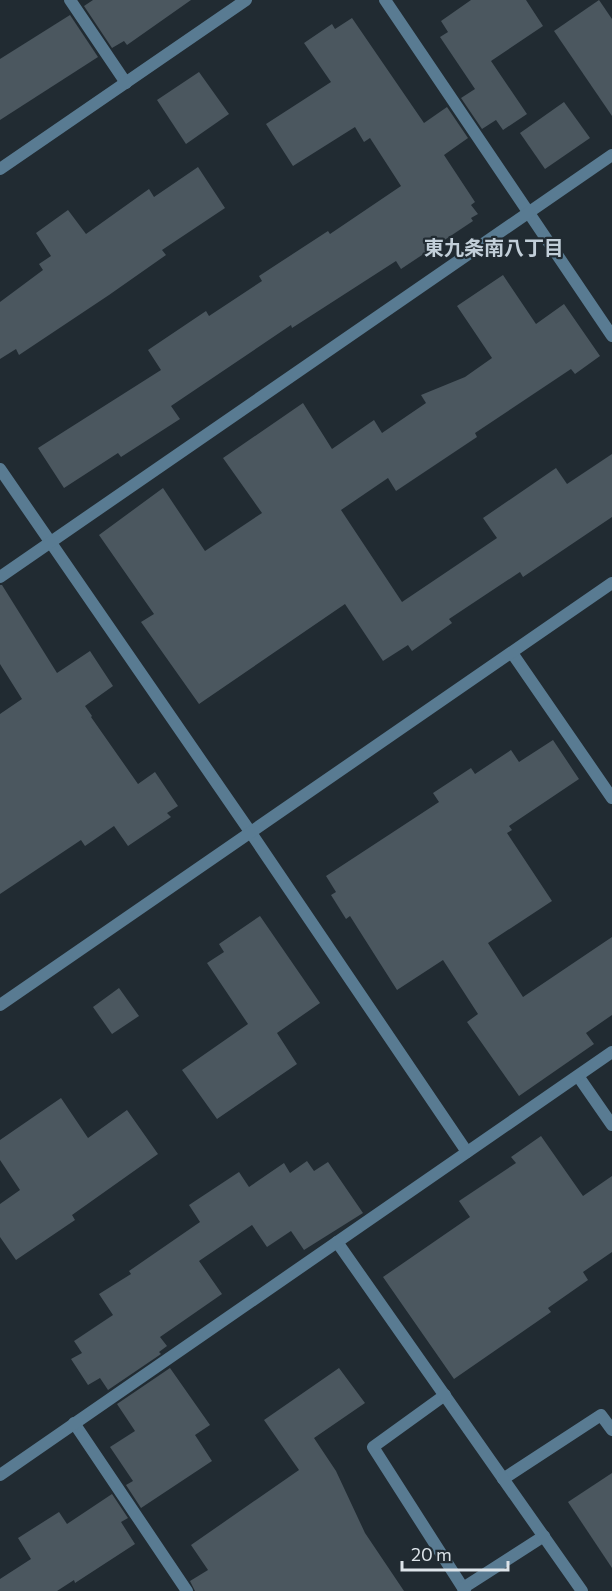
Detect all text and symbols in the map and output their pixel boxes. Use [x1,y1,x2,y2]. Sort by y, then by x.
district label: 東九条南八丁目 [424,235,564,259]
scale bar [402,1534,508,1572]
text: 20 m [411,1543,452,1565]

